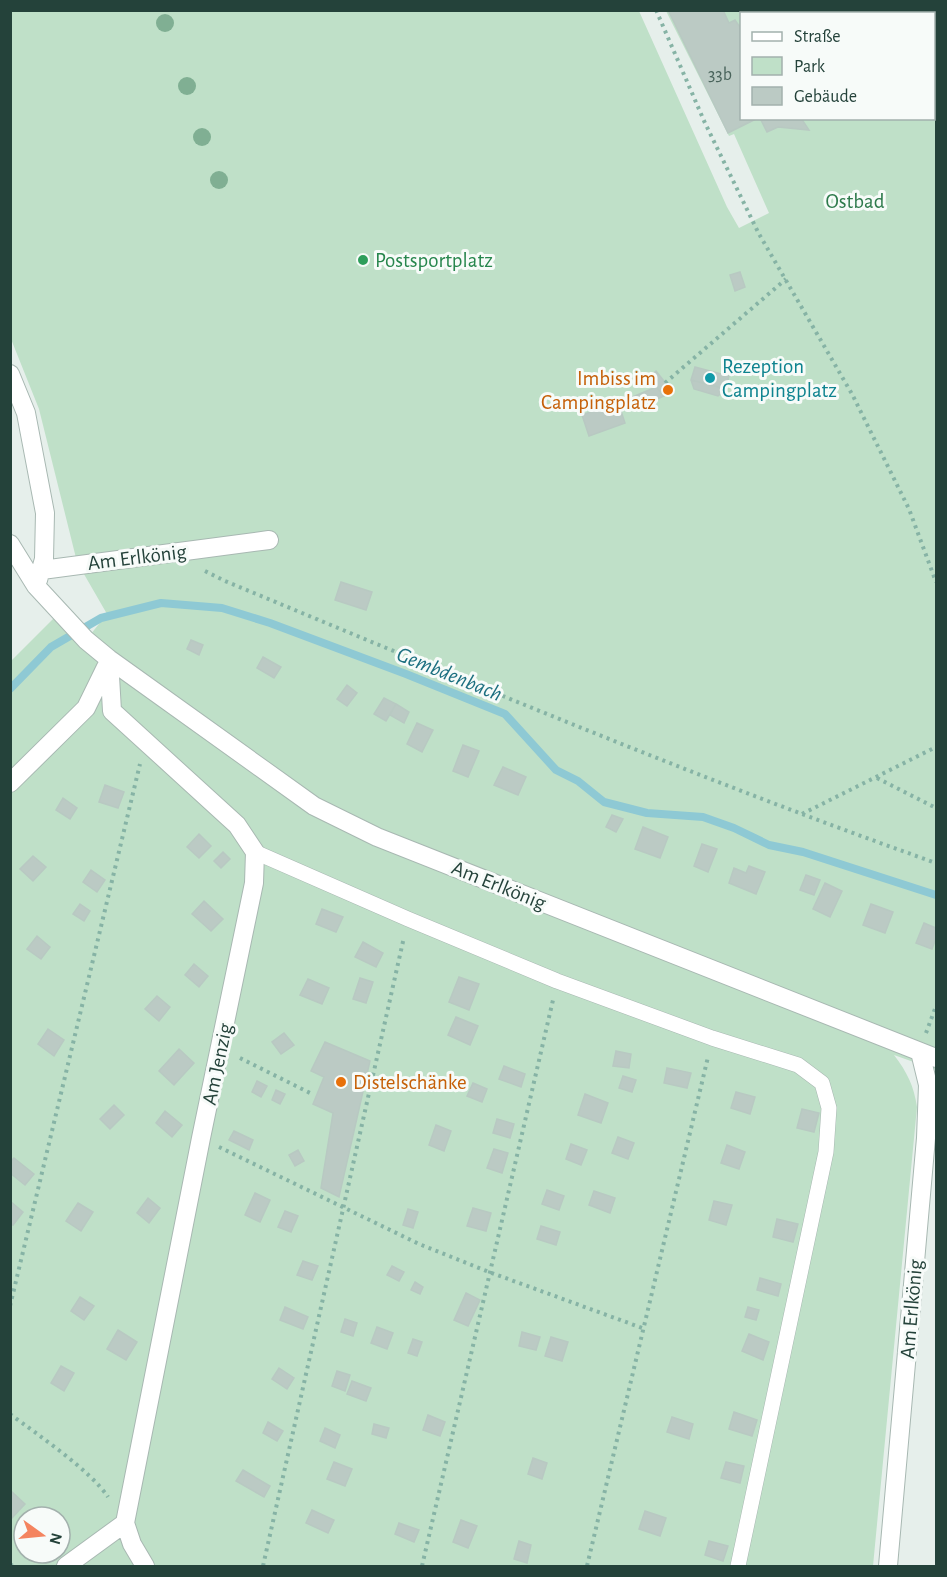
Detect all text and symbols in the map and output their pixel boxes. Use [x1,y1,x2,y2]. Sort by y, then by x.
legend [740,12,935,120]
text: Straße [794,28,840,46]
text: Park [794,58,826,76]
house number: 33b [708,66,732,84]
text: Gebäude [794,88,857,106]
park label: Ostbad [825,191,885,212]
place label: Postsportplatz [375,250,493,271]
marker: Postsportplatz [356,253,370,267]
place label: Rezeption Campingplatz [722,356,837,401]
place label: Imbiss im Campingplatz [541,368,656,413]
marker: Rezeption Campingplatz [703,371,717,385]
marker: Imbiss im Campingplatz [661,383,675,397]
street label: Am Erlkönig [86,541,189,574]
water label: Gembdenbach [394,643,505,705]
street label: Am Erlkönig [449,857,550,914]
street label: Am Jenzig [199,1021,237,1107]
place label: Distelschänke [353,1072,467,1093]
marker: Distelschänke [334,1075,348,1089]
street label: Am Erlkönig [897,1258,926,1360]
north arrow [12,1505,72,1565]
text: N [46,1531,65,1546]

